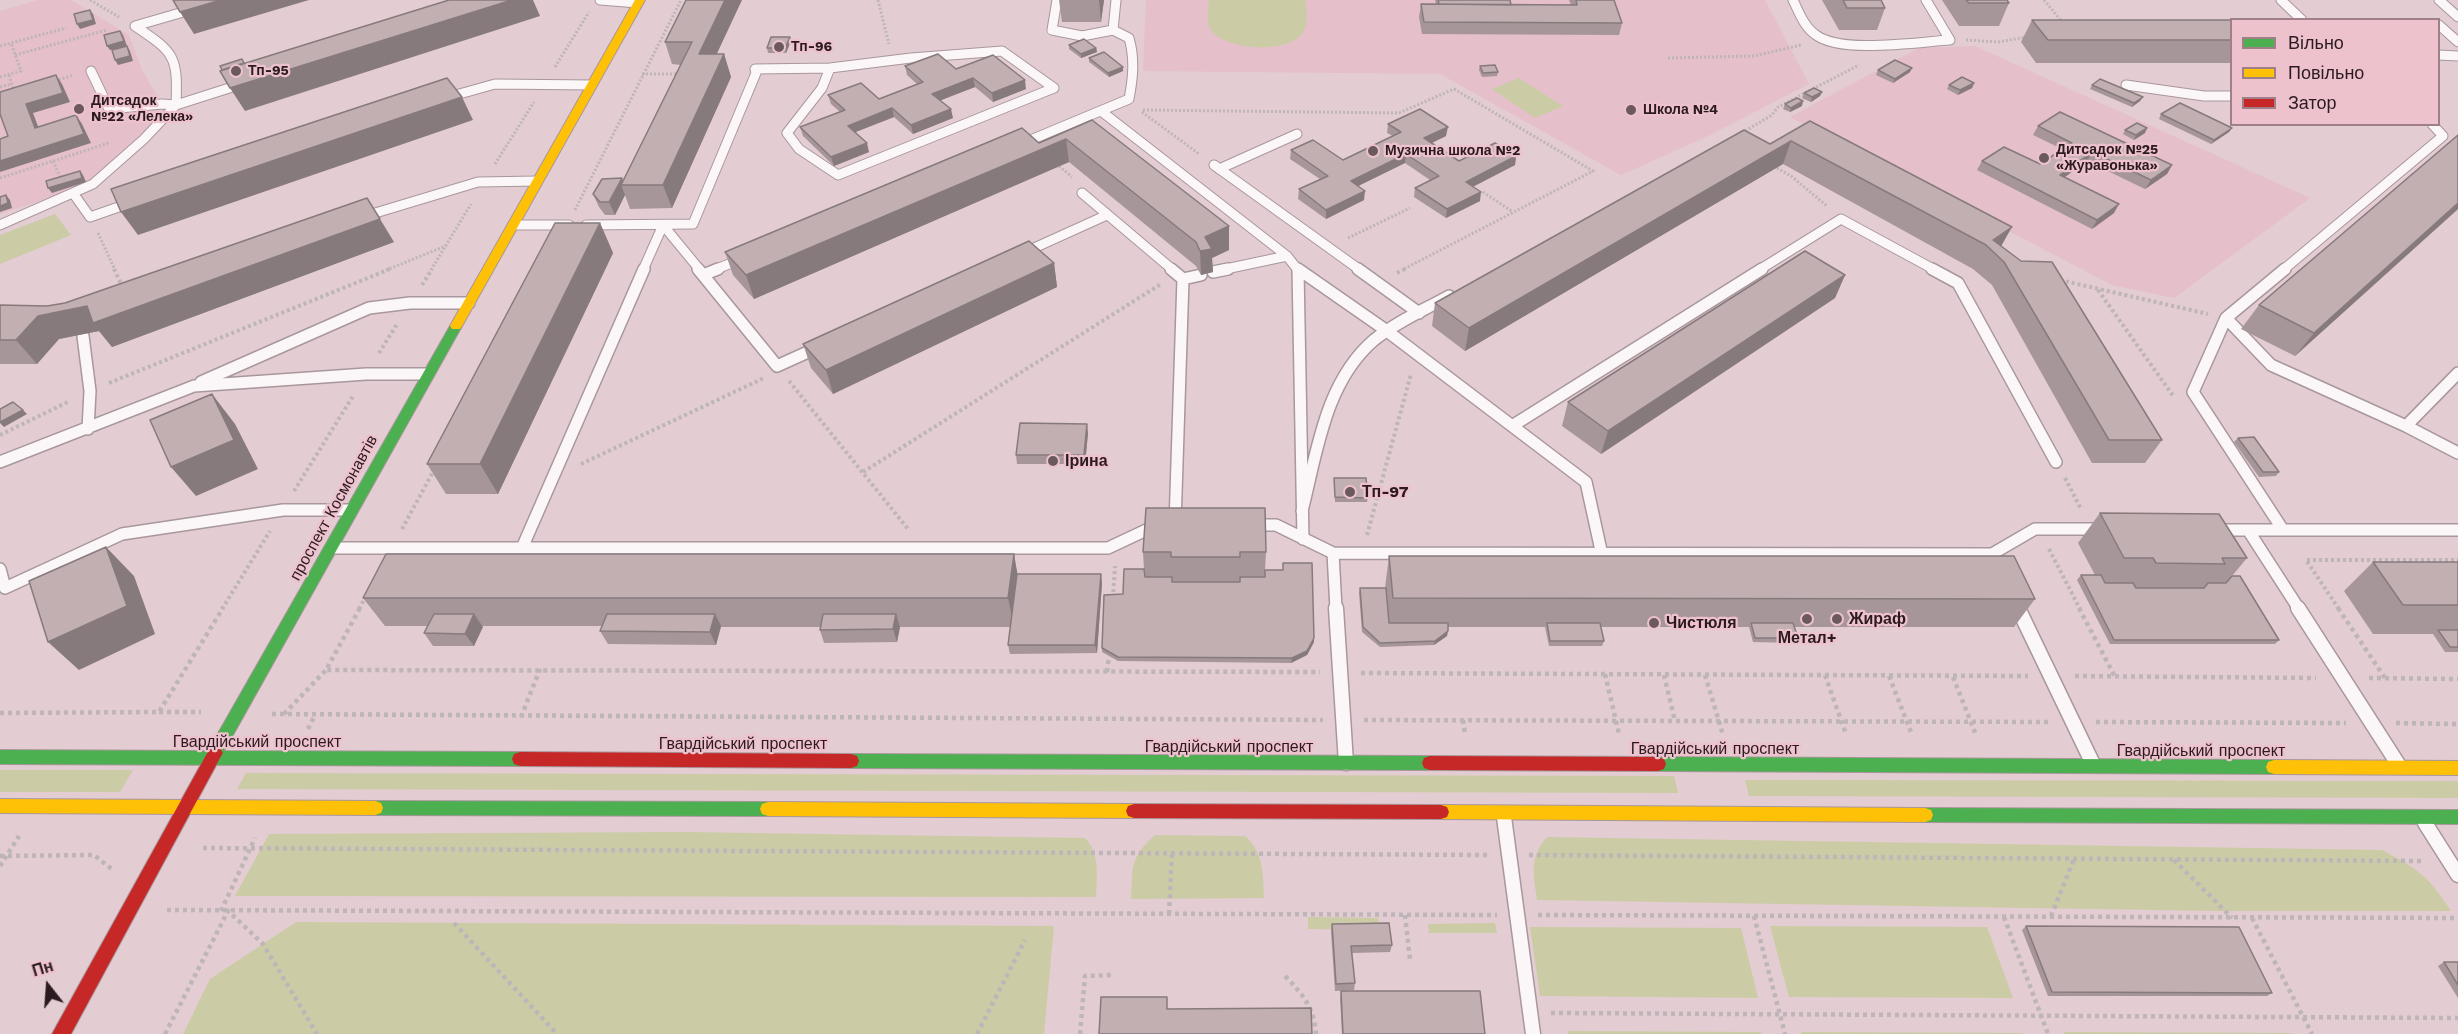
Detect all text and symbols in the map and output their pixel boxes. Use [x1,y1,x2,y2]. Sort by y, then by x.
legend [2230,18,2440,126]
text: Вільно [2288,32,2344,53]
place label: Тп-96 [791,39,832,55]
marker: Тп-96 [772,40,786,54]
text: Повільно [2288,62,2364,83]
place label: Тп-95 [248,63,289,79]
marker: Тп-95 [229,64,243,78]
text: Затор [2288,92,2337,113]
place label: Дитсадок №22 «Лелека» [91,93,193,125]
marker: Дитсадок №22 «Лелека» [72,102,86,116]
place label: Школа №4 [1643,102,1718,118]
marker: Школа №4 [1624,103,1638,117]
place label: Дитсадок №25 «Журавонька» [2056,142,2158,174]
place label: Музична школа №2 [1385,143,1520,159]
marker: Музична школа №2 [1366,144,1380,158]
marker: Дитсадок №25 «Журавонька» [2037,151,2051,165]
street label: проспект Космонавтів [286,432,382,584]
place label: Ірина [1065,451,1108,471]
marker: Ірина [1046,454,1060,468]
place label: Тп-97 [1362,482,1408,502]
marker: Тп-97 [1343,485,1357,499]
place label: Жираф [1849,609,1906,629]
marker: Метал+ [1800,612,1814,626]
marker: Жираф [1830,612,1844,626]
place label: Чистюля [1666,613,1737,633]
marker: Чистюля [1647,616,1661,630]
place label: Метал+ [1778,628,1836,648]
street label: Гвардійський проспект [173,732,341,752]
street label: Гвардійський проспект [659,734,827,754]
street label: Гвардійський проспект [1145,737,1313,757]
street label: Гвардійський проспект [1631,739,1799,759]
street label: Гвардійський проспект [2117,741,2285,761]
north arrow [18,956,78,1016]
text: Пн [30,956,55,980]

